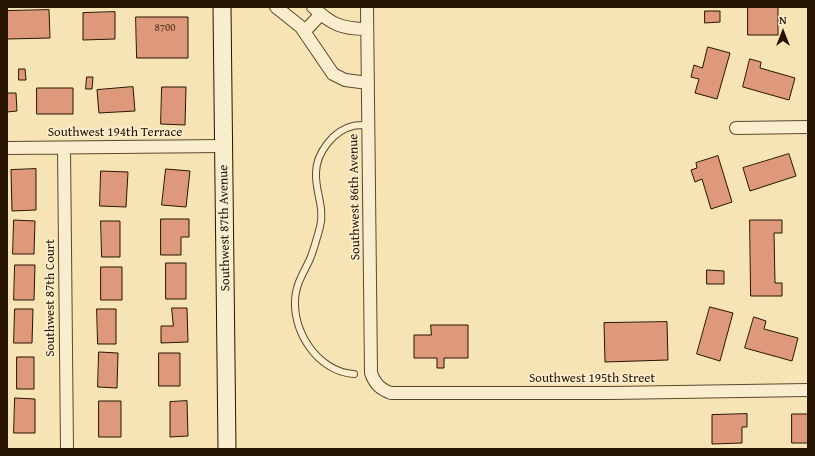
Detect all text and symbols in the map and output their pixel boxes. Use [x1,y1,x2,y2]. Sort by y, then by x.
north arrow [763,12,803,52]
text: N [779,12,787,28]
house number: 8700 [154,21,176,35]
street label: Southwest 194th Terrace [48,125,182,141]
street label: Southwest 86th Avenue [346,133,364,261]
street label: Southwest 87th Avenue [216,164,234,292]
street label: Southwest 87th Court [43,239,59,357]
street label: Southwest 195th Street [529,371,655,387]

